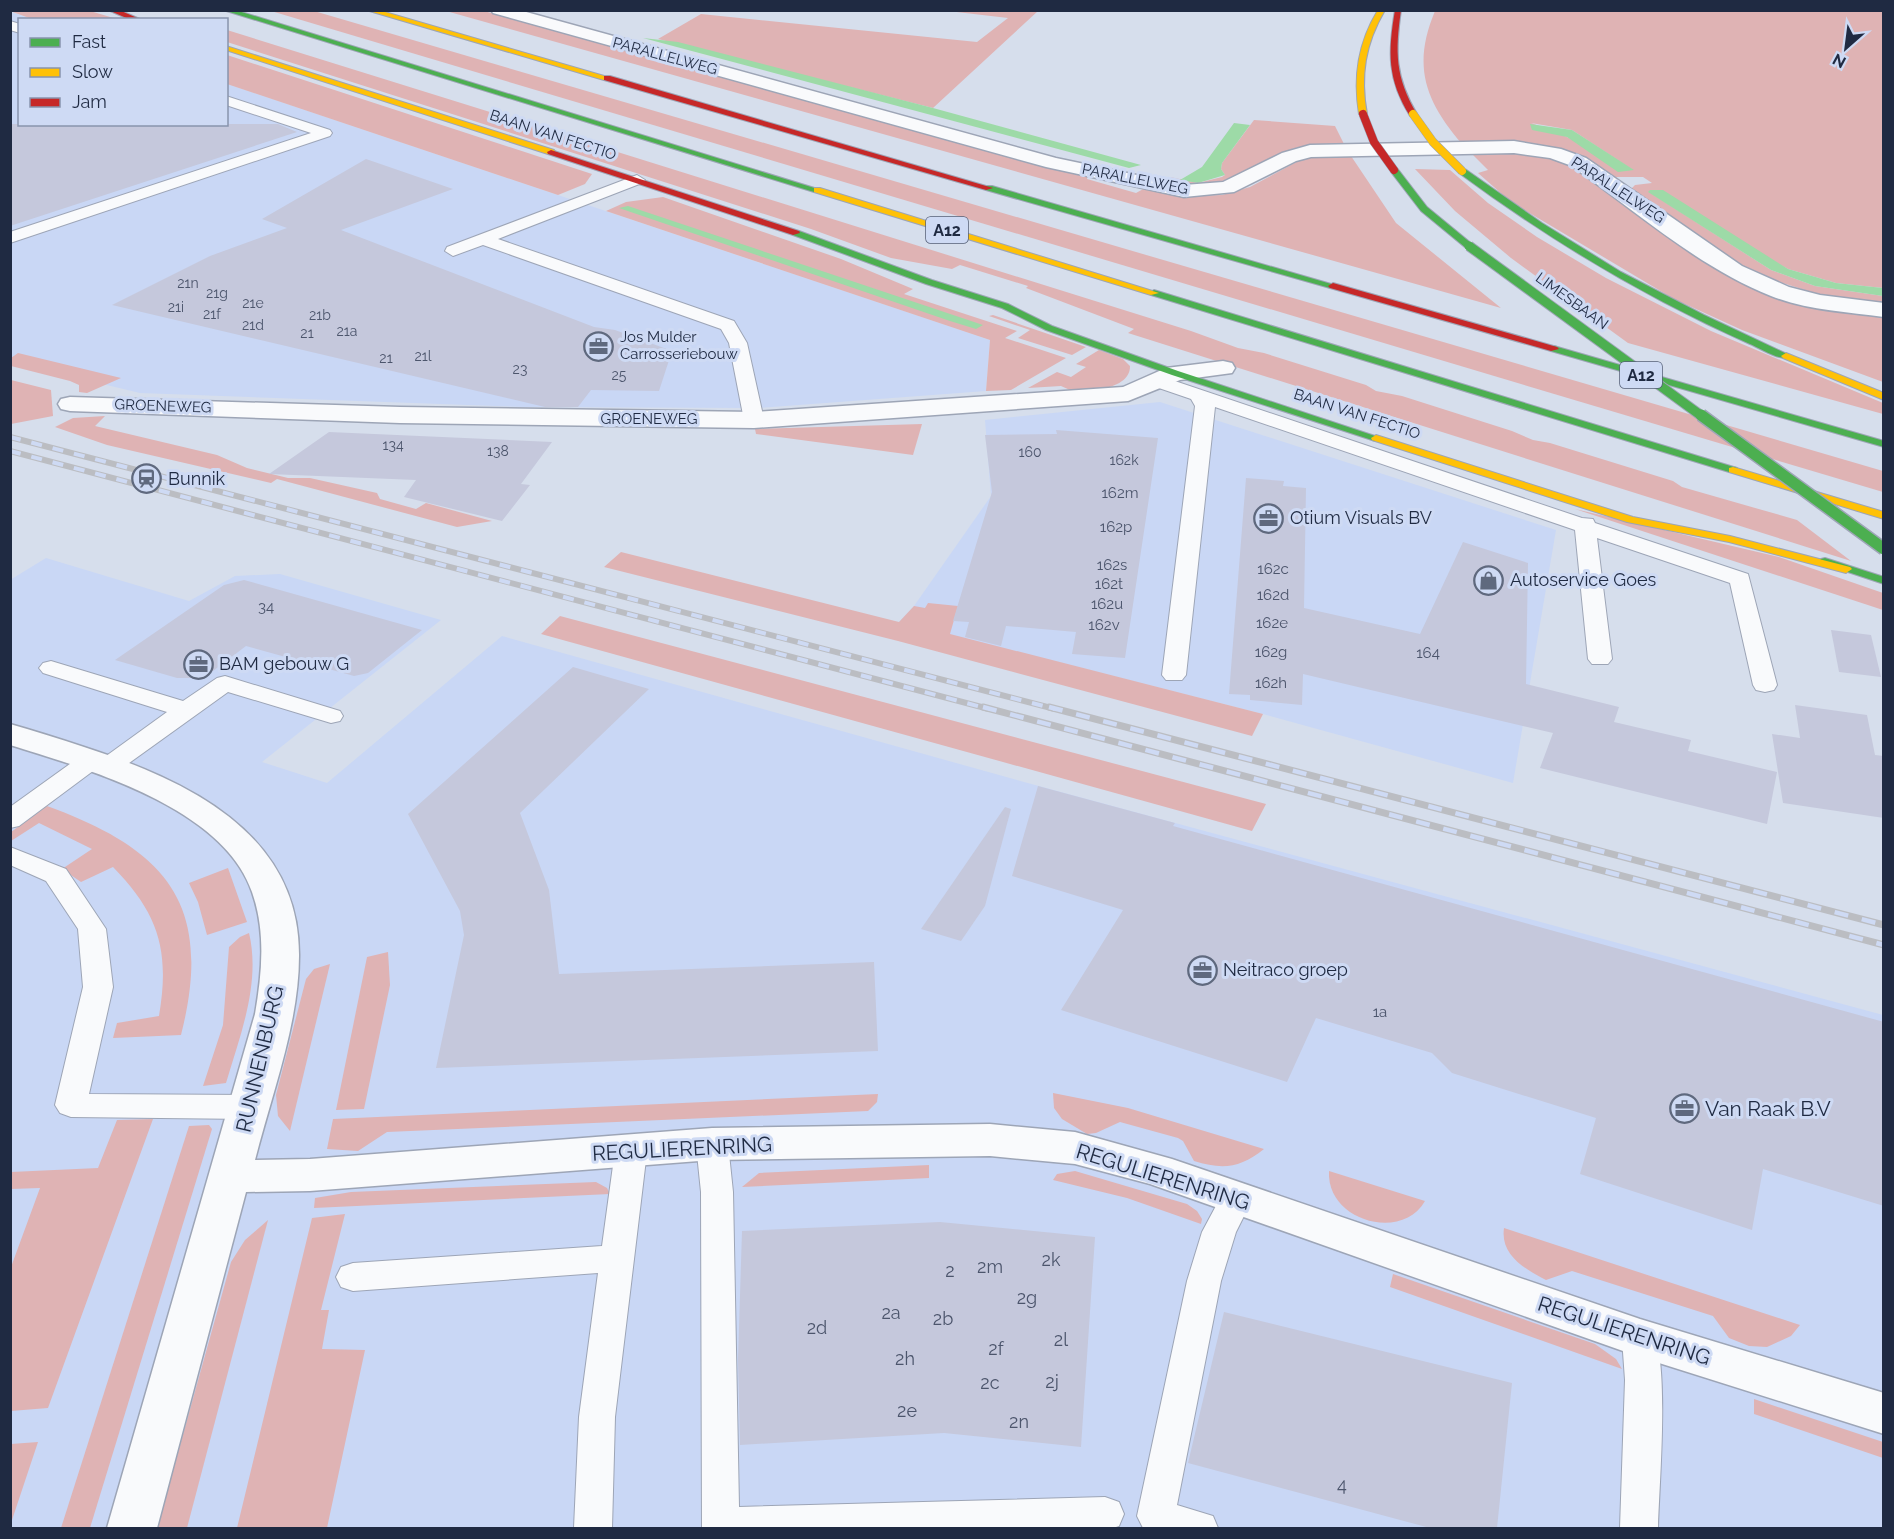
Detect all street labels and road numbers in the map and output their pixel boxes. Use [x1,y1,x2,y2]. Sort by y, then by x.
street label: PARALLELWEG [611,33,719,79]
street label: BAAN VAN FECTIO [487,106,619,164]
street label: PARALLELWEG [1568,153,1668,227]
street label: PARALLELWEG [1080,160,1190,198]
road number: A12 [926,217,968,243]
street label: LIMESBAAN [1532,269,1612,333]
road number: A12 [1620,362,1662,388]
street label: BAAN VAN FECTIO [1291,385,1423,443]
street label: GROENEWEG [114,395,212,417]
street label: GROENEWEG [600,410,698,428]
street label: RUNNENBURG [231,983,289,1135]
street label: REGULIERENRING [591,1131,773,1166]
street label: REGULIERENRING [1073,1138,1253,1215]
street label: REGULIERENRING [1535,1291,1714,1370]

